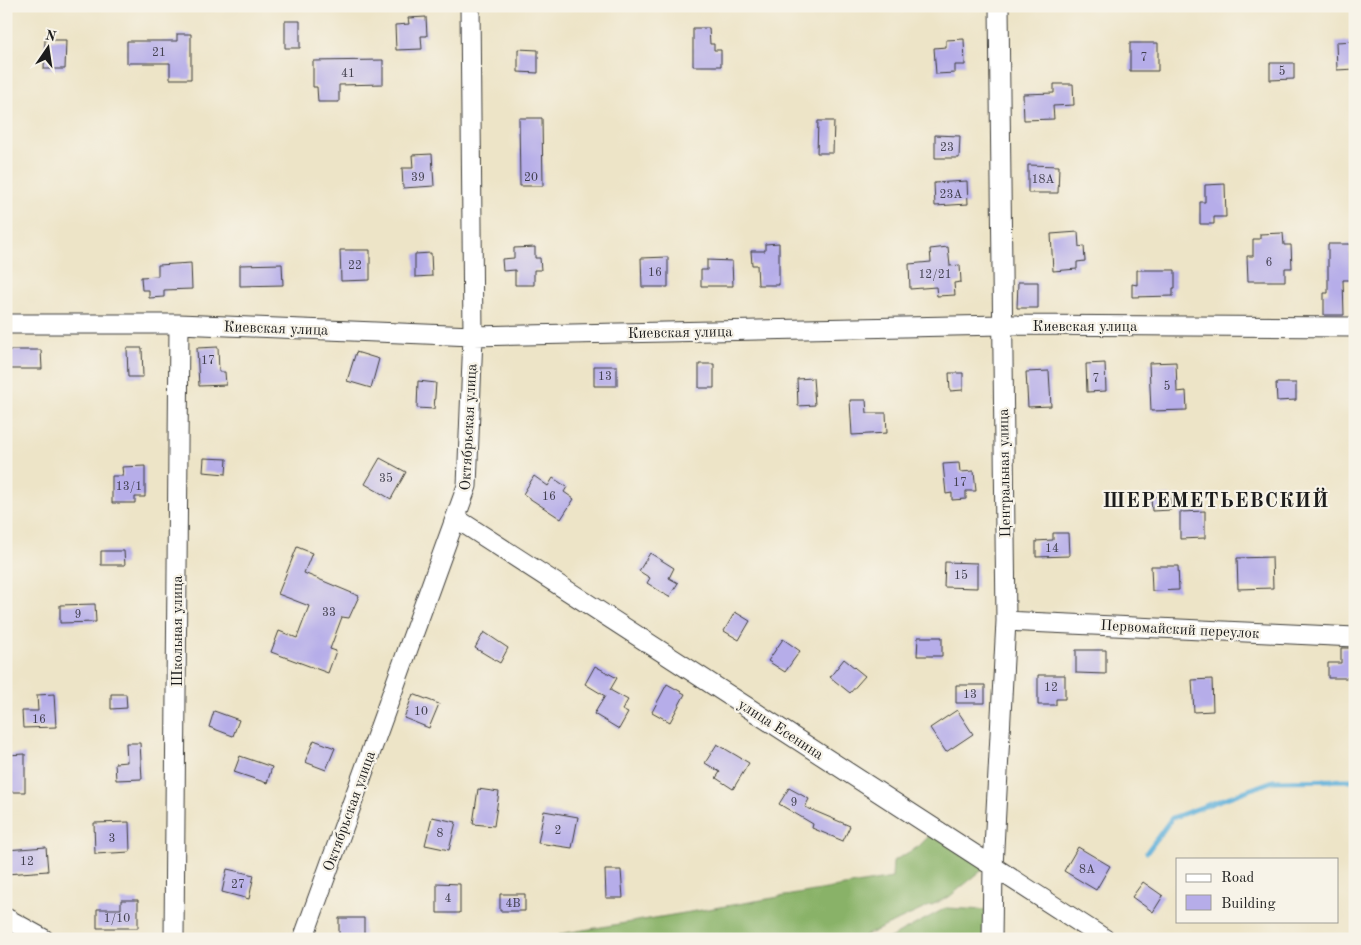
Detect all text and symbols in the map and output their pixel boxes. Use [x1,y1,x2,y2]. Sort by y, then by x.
north arrow [22,22,72,72]
text: N [44,28,58,44]
house number: 21 [152,47,166,59]
house number: 7 [1141,52,1147,64]
house number: 5 [1279,65,1286,78]
house number: 41 [341,68,355,80]
house number: 23 [940,142,954,154]
house number: 39 [411,172,425,184]
house number: 20 [524,172,538,184]
house number: 18А [1031,174,1055,186]
house number: 23А [939,189,963,201]
house number: 6 [1266,257,1273,269]
house number: 22 [348,260,362,272]
house number: 16 [648,267,662,279]
house number: 12/21 [918,269,952,281]
street label: Киевская улица [223,320,329,339]
street label: Киевская улица [1033,320,1138,335]
street label: Киевская улица [627,325,733,342]
house number: 17 [201,355,215,367]
street label: Октябрьская улица [459,363,480,491]
house number: 13 [598,371,612,383]
house number: 7 [1093,373,1099,385]
house number: 5 [1164,380,1171,393]
street label: Центральная улица [997,408,1014,538]
house number: 35 [379,472,393,485]
house number: 17 [953,477,967,489]
house number: 13/1 [116,481,142,493]
district label: ШЕРЕМЕТЬЕВСКИЙ [1102,487,1330,512]
house number: 16 [542,491,556,503]
house number: 14 [1045,543,1059,555]
house number: 15 [954,569,968,582]
street label: Школьная улица [171,575,186,687]
house number: 33 [322,607,336,619]
house number: 9 [75,609,81,621]
street label: Первомайский переулок [1100,619,1260,642]
house number: 12 [1044,682,1058,694]
house number: 13 [963,689,977,701]
street label: улица Есенина [735,697,826,764]
house number: 10 [414,706,428,718]
house number: 16 [32,714,46,726]
street label: Октябрьская улица [322,749,379,874]
house number: 9 [791,797,797,809]
house number: 2 [555,825,561,837]
house number: 8 [437,828,444,840]
house number: 3 [109,833,115,845]
house number: 12 [20,856,34,868]
legend [1176,858,1338,922]
house number: 8А [1079,864,1095,876]
text: Road [1221,871,1255,886]
house number: 27 [231,879,245,891]
house number: 4 [445,893,452,905]
text: Building [1221,897,1276,912]
house number: 4В [505,898,521,910]
house number: 1/10 [104,913,130,925]

